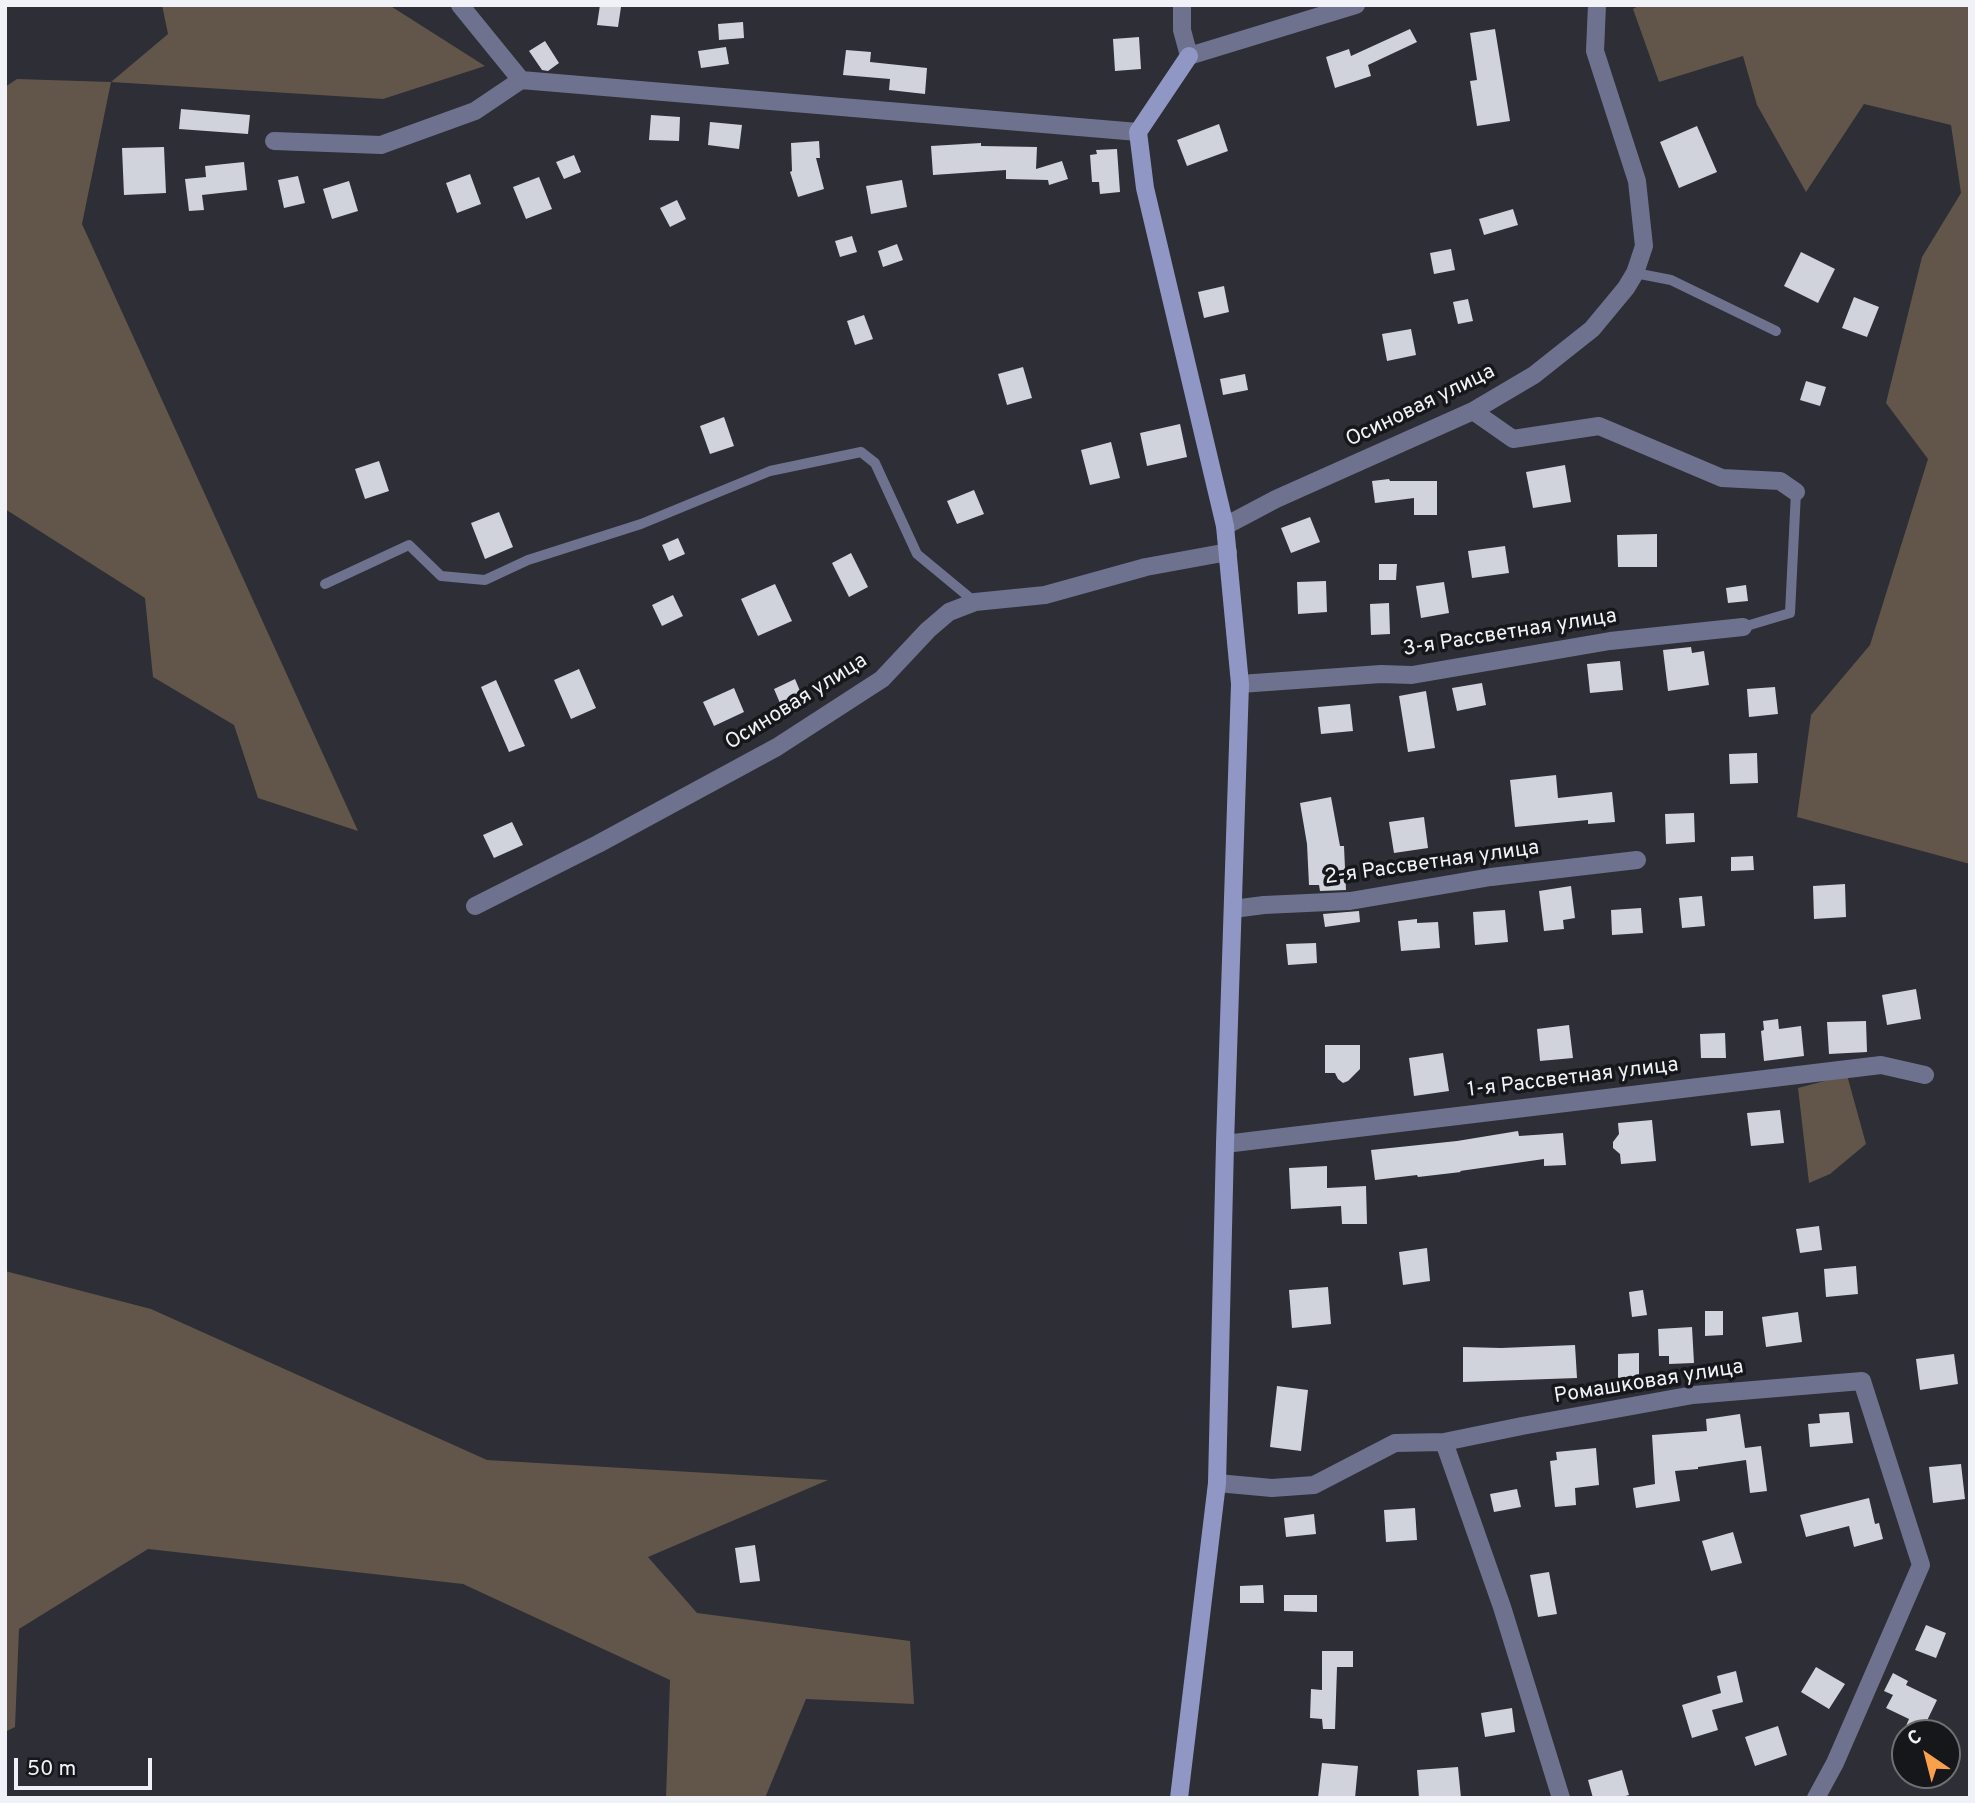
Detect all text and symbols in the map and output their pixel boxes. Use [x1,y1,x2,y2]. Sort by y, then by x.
street label: Осиновая улица [1342,360,1500,454]
street label: 3-я Рассветная улица [1401,605,1619,663]
street label: Осиновая улица [721,649,873,757]
street label: 2-я Рассветная улица [1323,836,1541,892]
street label: 1-я Рассветная улица [1466,1054,1680,1104]
street label: Ромашковая улица [1552,1356,1746,1410]
north arrow [1891,1719,1961,1789]
text: С [1903,1725,1927,1752]
scale bar [18,1744,156,1788]
text: 50 m [27,1756,76,1783]

